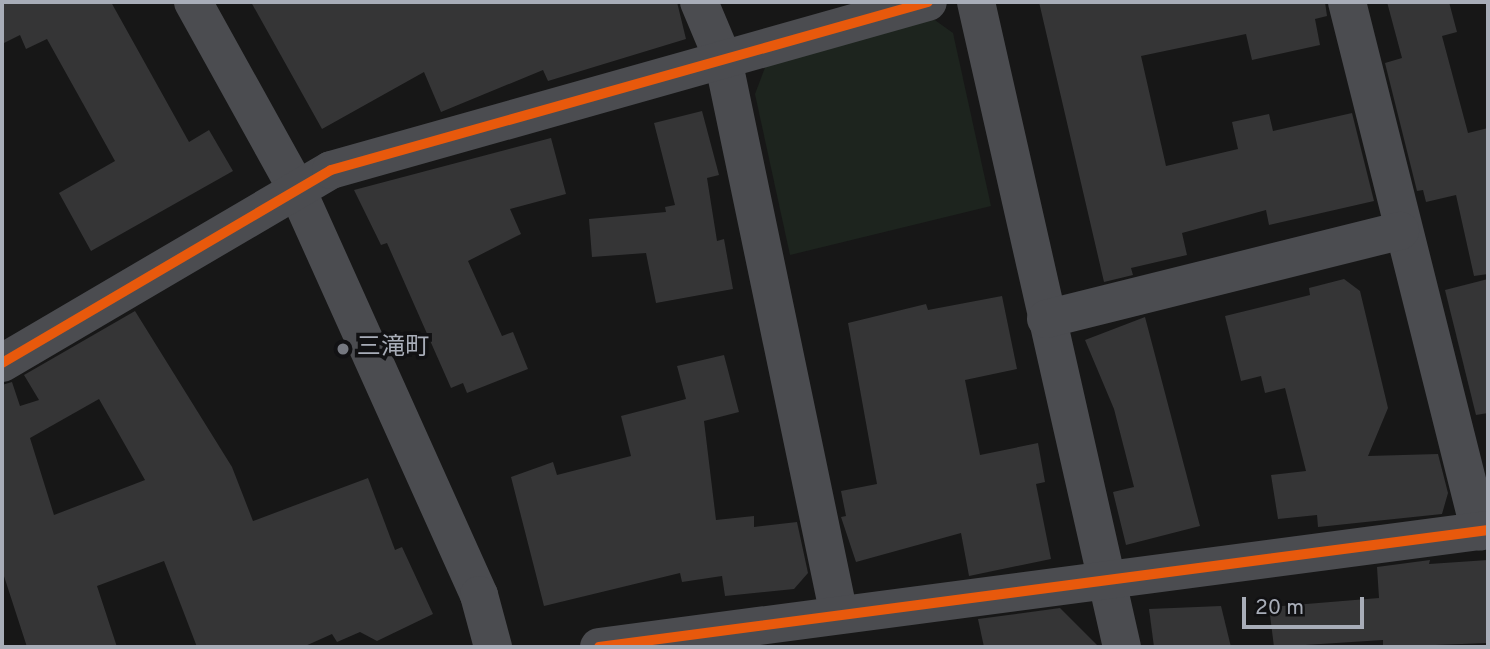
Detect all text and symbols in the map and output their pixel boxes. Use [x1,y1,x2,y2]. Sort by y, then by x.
place label: 三滝町 [357,335,429,363]
marker: 三滝町 [335,341,351,357]
scale bar [1245,582,1368,626]
text: 20 m [1255,595,1304,622]

